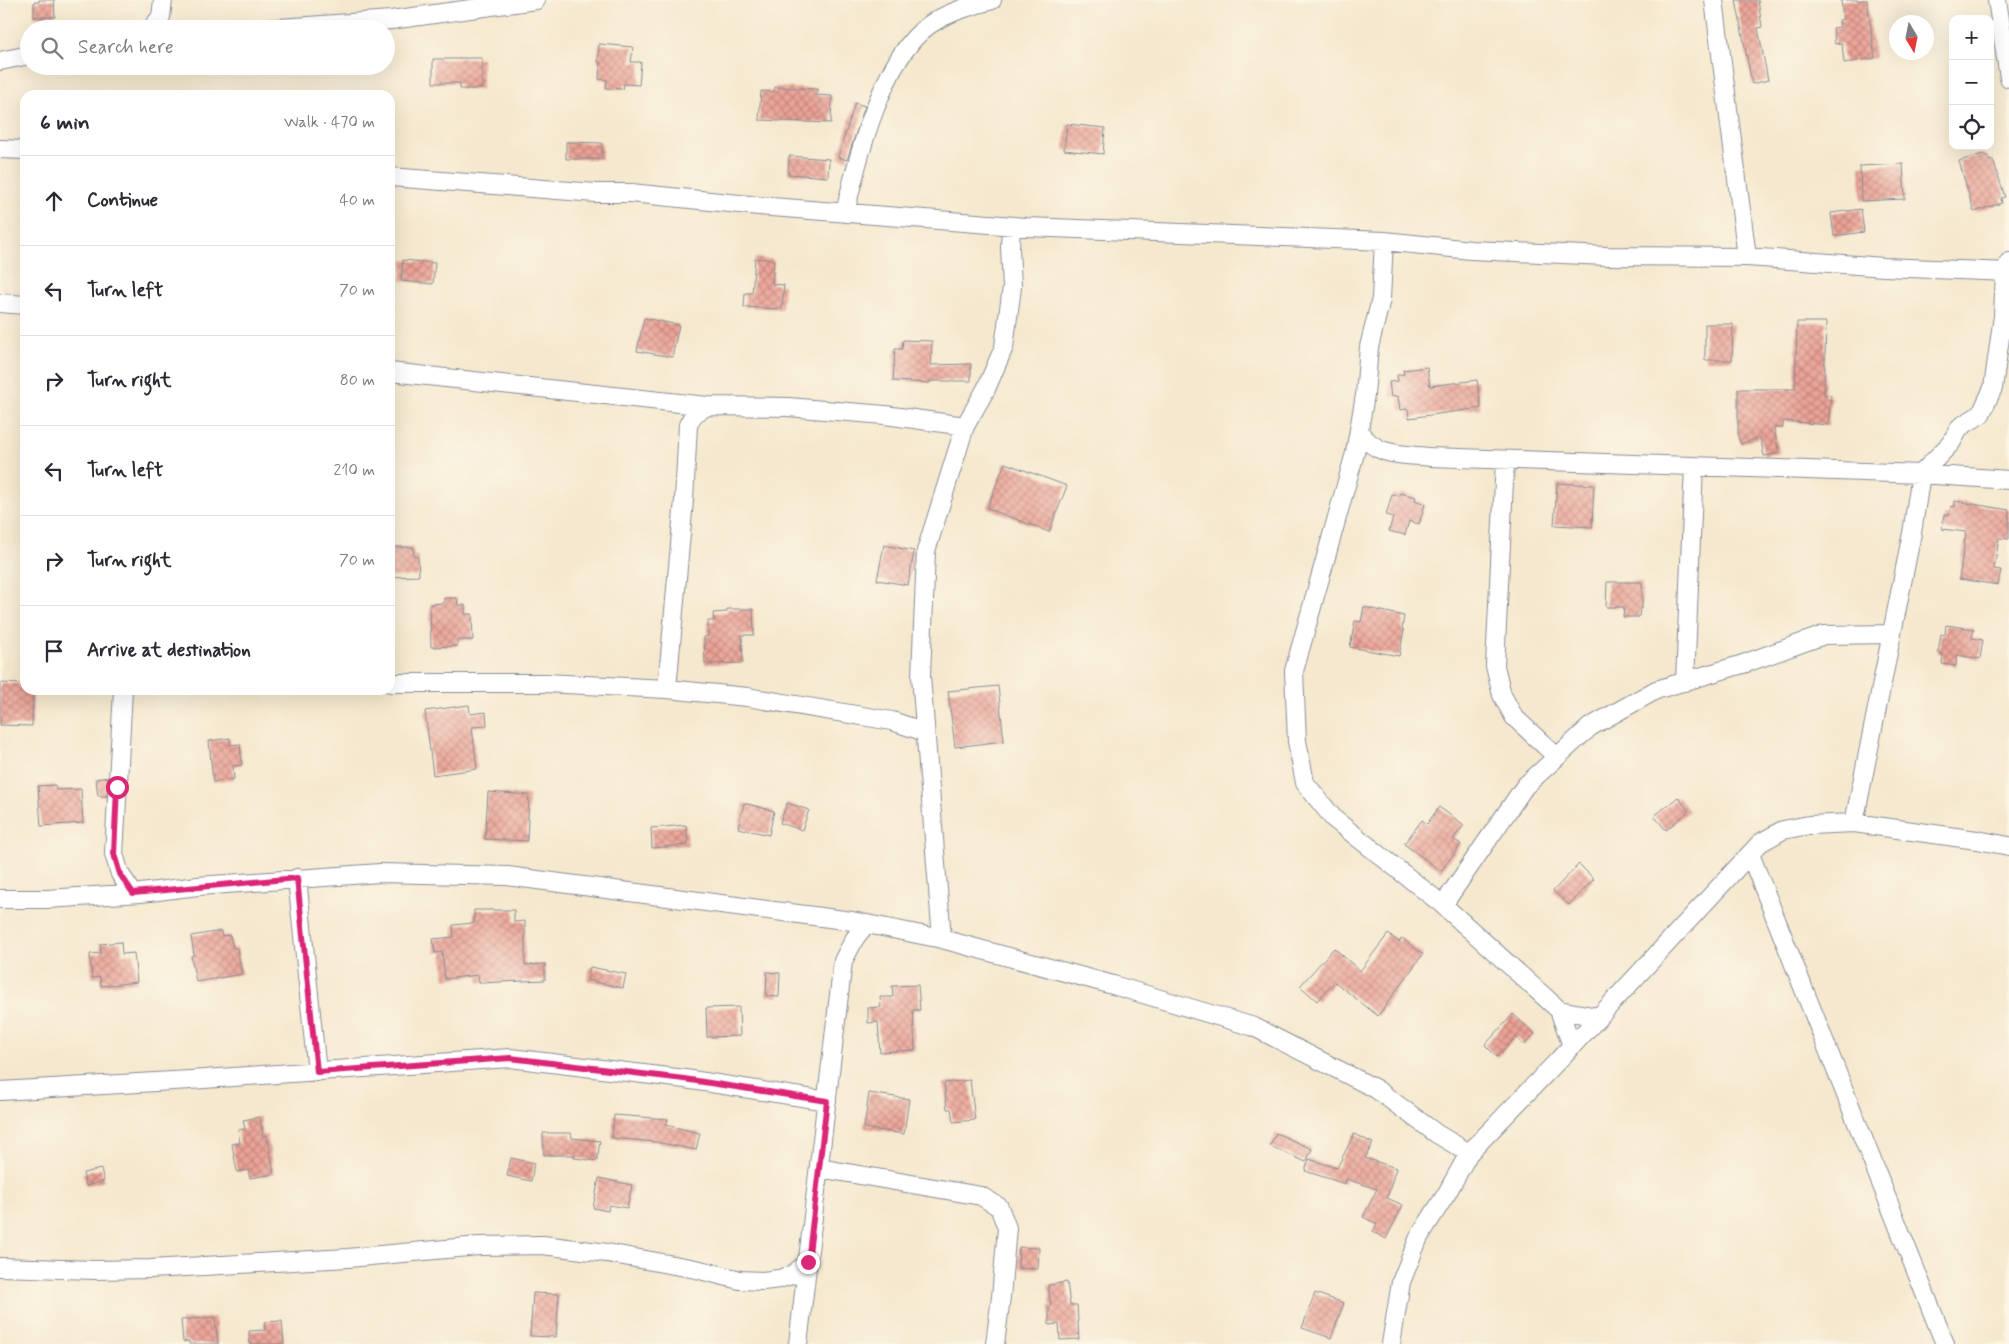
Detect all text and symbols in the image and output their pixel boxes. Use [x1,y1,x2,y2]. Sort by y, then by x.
north arrow [1889,15,1934,60]
map controls [1949,15,1994,150]
button: + [1949,15,1994,60]
search box [20,20,395,75]
icon: search [38,34,66,62]
text: Search here [78,35,174,60]
button: − [1949,60,1994,105]
button: locate [1949,105,1994,150]
text: 6 min [40,109,90,137]
text: Walk · 470 m [284,112,375,133]
icon: ahead [40,187,68,215]
text: Continue [87,188,158,213]
text: 40 m [339,190,375,211]
icon: left [40,277,68,305]
text: Turn left [87,278,163,303]
text: 70 m [339,280,375,301]
icon: right [40,367,68,395]
text: Turn right [87,368,171,393]
text: 80 m [340,370,375,391]
icon: left [40,457,68,485]
text: Turn left [87,458,163,483]
text: 210 m [334,460,375,481]
icon: right [40,547,68,575]
text: Turn right [87,548,171,573]
text: 70 m [339,550,375,571]
icon: arrive [40,637,68,665]
text: Arrive at destination [87,638,251,663]
route start [106,776,129,799]
route end [797,1251,820,1274]

